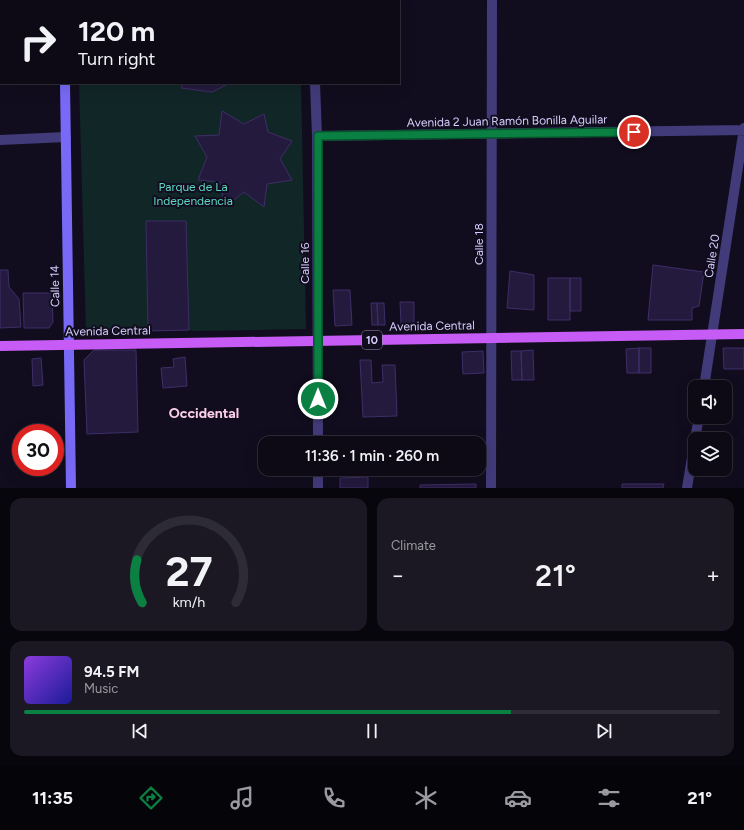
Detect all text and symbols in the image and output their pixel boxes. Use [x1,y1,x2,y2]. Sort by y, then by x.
text: 120 m [78,14,155,48]
icon: right [12,16,64,68]
text: Turn right [78,48,155,70]
street label: Avenida 2 Juan Ramón Bonilla Aguilar [407,112,607,130]
pin [617,115,651,149]
icon: arrive [623,121,645,143]
park label: Parque de La Independencia [153,180,233,208]
street label: Calle 18 [472,223,486,265]
street label: Calle 20 [702,233,722,279]
street label: Calle 16 [298,242,312,284]
street label: Calle 14 [48,264,62,307]
street label: Avenida Central [389,318,475,334]
street label: Avenida Central [65,323,151,339]
road number: 10 [362,331,382,349]
position arrow [297,378,339,420]
map controls [688,380,732,476]
button: sound [688,380,732,424]
district label: Occidental [169,405,239,422]
speed limit sign: 30 [12,424,64,476]
button: layers [688,432,732,476]
text: 11:36 · 1 min · 260 m [305,447,439,465]
text: Climate [391,538,436,553]
text: 27 [165,545,212,595]
text: 21° [535,557,576,594]
text: − [391,562,405,589]
text: + [706,562,720,589]
text: km/h [172,592,205,610]
text: 94.5 FM [84,663,139,681]
text: Music [84,681,118,696]
icon: previous [129,720,151,742]
icon: pause [361,720,383,742]
icon: next [593,720,615,742]
icon: directions [137,784,165,812]
icon: music [228,784,256,812]
icon: phone [320,784,348,812]
icon: climate [412,784,440,812]
icon: car [504,784,532,812]
icon: filters [595,784,623,812]
text: 11:35 [32,787,73,809]
text: 21° [687,787,712,809]

